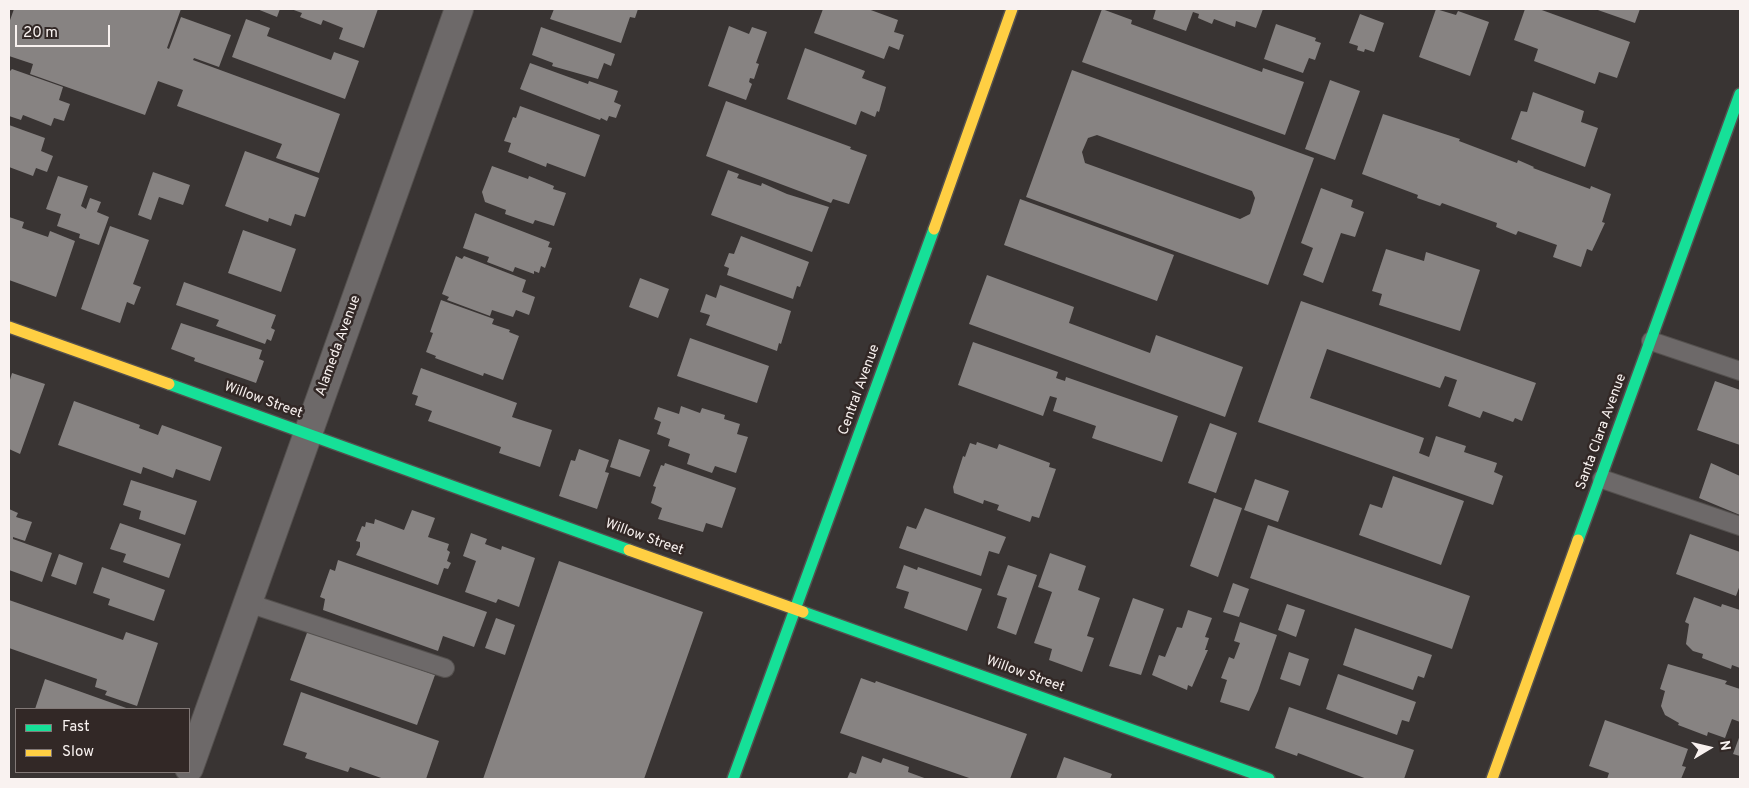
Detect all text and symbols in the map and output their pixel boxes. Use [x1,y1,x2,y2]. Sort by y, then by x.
scale bar [18,15,112,47]
text: 20 m [23,24,58,43]
street label: Alameda Avenue [313,293,365,399]
street label: Central Avenue [836,342,884,438]
street label: Santa Clara Avenue [1573,372,1631,492]
street label: Willow Street [222,379,304,423]
street label: Willow Street [603,516,685,560]
street label: Willow Street [984,653,1066,697]
legend [15,708,190,773]
text: Fast [62,718,90,737]
north arrow [1684,723,1734,773]
text: N [1715,739,1733,752]
text: Slow [62,743,94,762]

